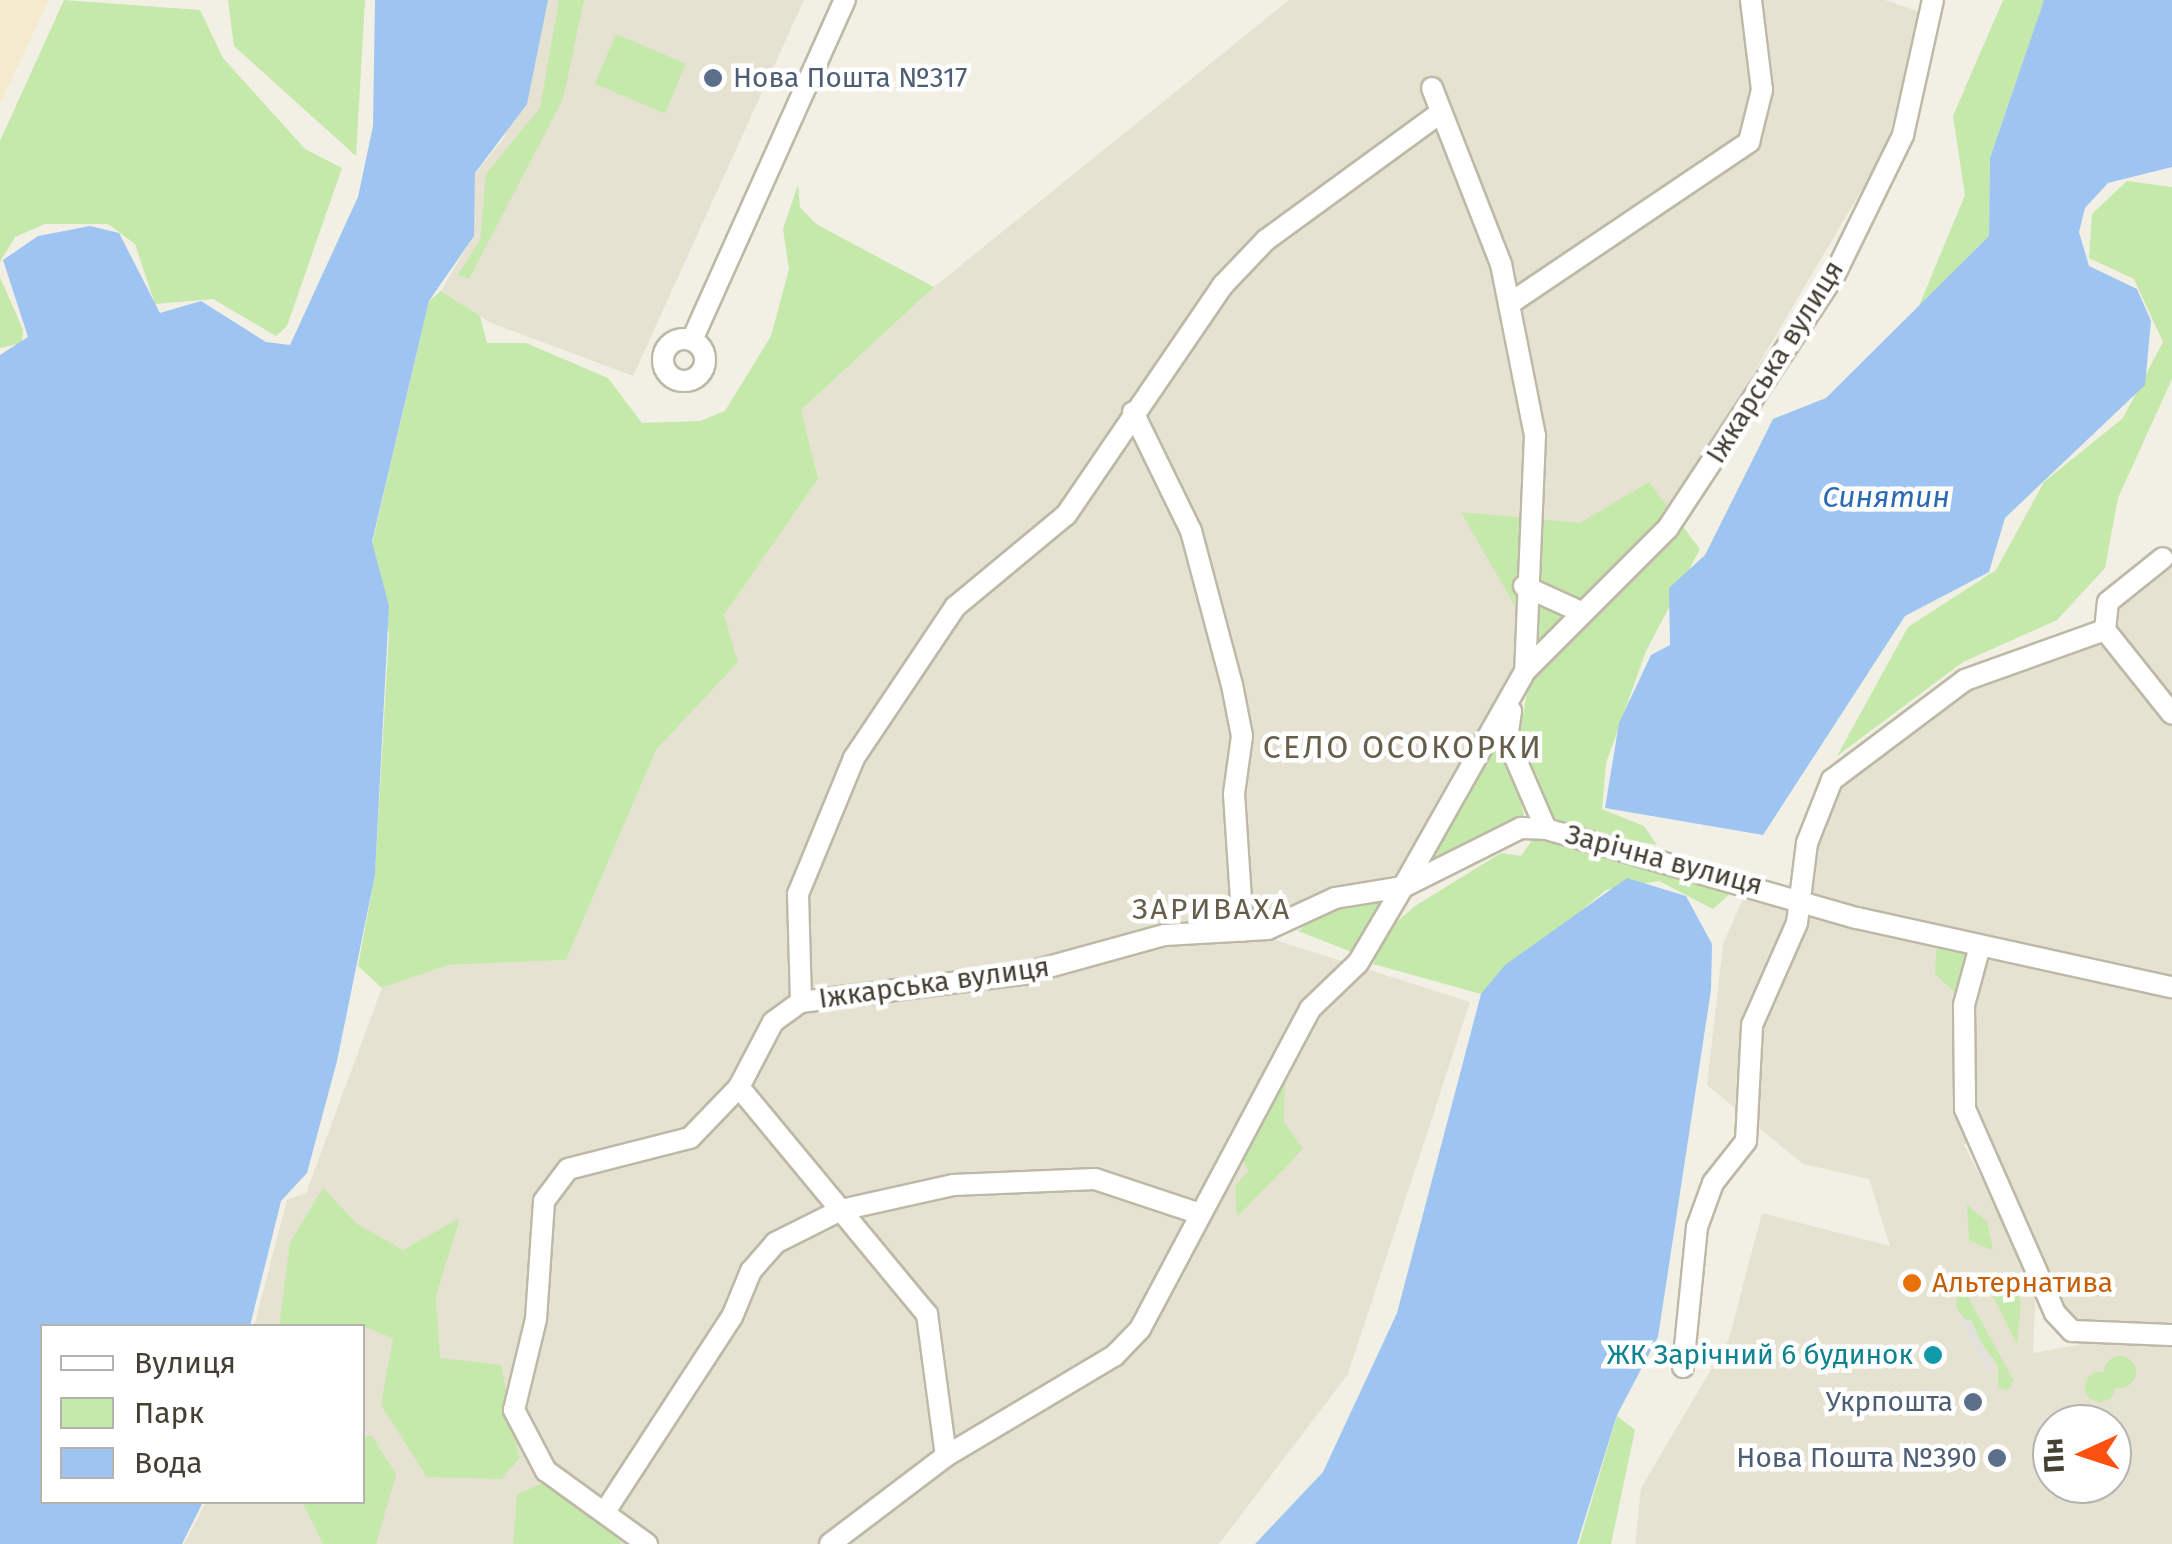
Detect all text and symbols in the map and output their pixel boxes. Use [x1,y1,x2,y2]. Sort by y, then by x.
place label: Нова Пошта №317 [733,61,967,95]
marker: Нова Пошта №317 [702,67,724,89]
street label: Іжкарська вулиця [1699,254,1851,470]
water label: Синятин [1822,479,1950,515]
district label: СЕЛО ОСОКОРКИ [1263,728,1543,766]
street label: Зарічна вулиця [1562,818,1766,902]
district label: ЗАРИВАХА [1132,891,1292,927]
street label: Іжкарська вулиця [817,950,1051,1016]
place label: Альтернатива [1932,1266,2113,1300]
marker: Альтернатива [1901,1272,1923,1294]
legend [40,1324,365,1504]
place label: ЖК Зарічний 6 будинок [1607,1338,1913,1372]
marker: ЖК Зарічний 6 будинок [1922,1344,1944,1366]
text: Вулиця [134,1345,236,1381]
place label: Укрпошта [1826,1385,1953,1419]
marker: Укрпошта [1962,1391,1984,1413]
text: Парк [134,1395,204,1431]
north arrow [2032,1404,2132,1504]
text: Пн [2036,1437,2071,1474]
place label: Нова Пошта №390 [1736,1441,1977,1475]
text: Вода [134,1445,203,1481]
marker: Нова Пошта №390 [1986,1447,2008,1469]

